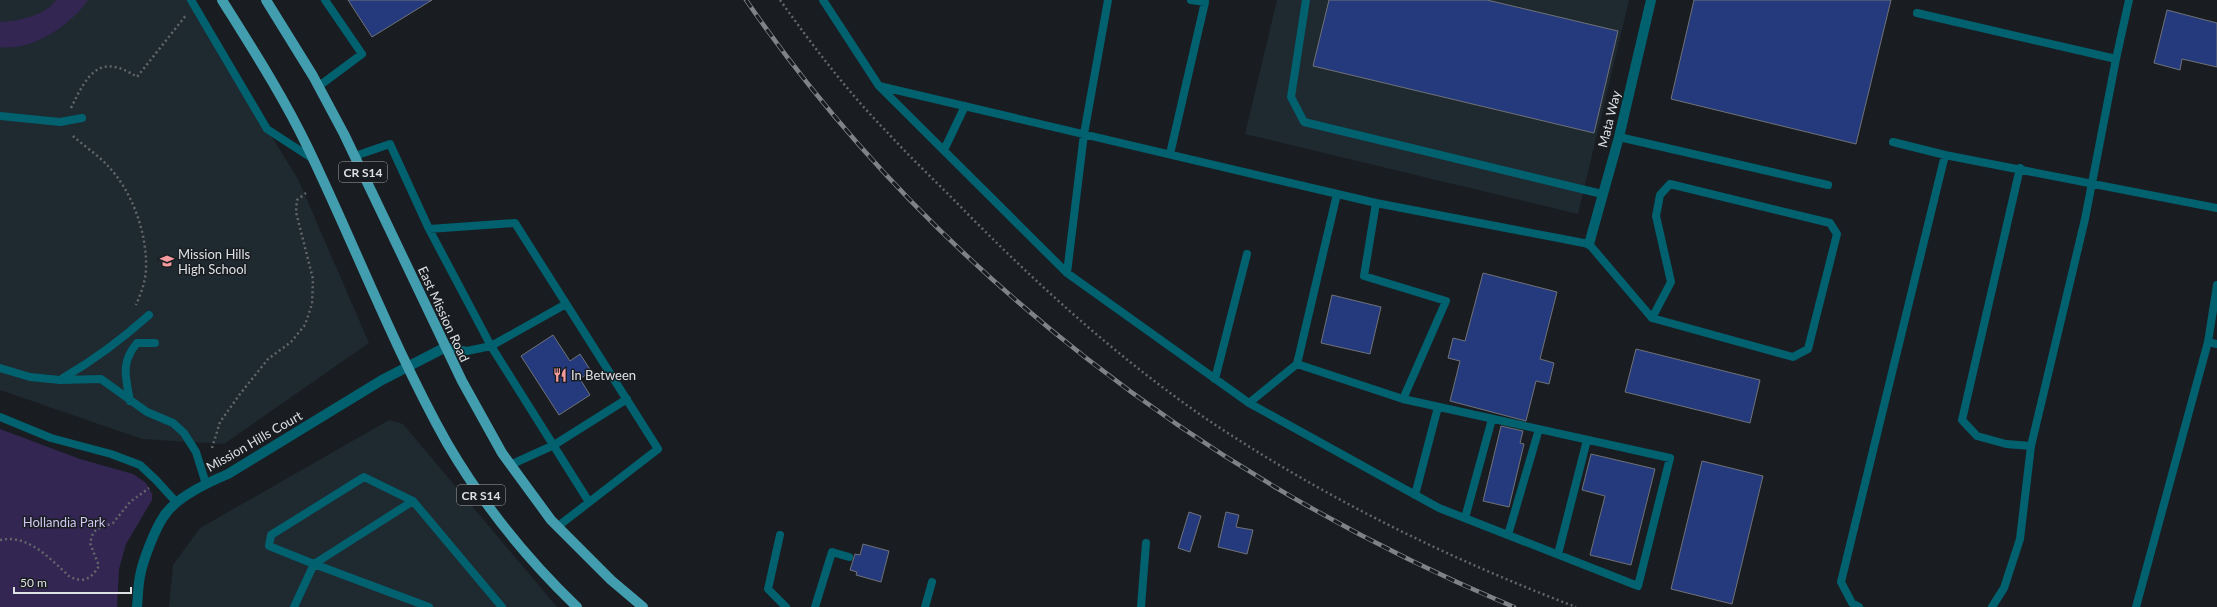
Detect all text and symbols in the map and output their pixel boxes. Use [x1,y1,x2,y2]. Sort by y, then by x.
street label: Mata Way [1594,89,1624,149]
road number: CR S14 [339,162,387,182]
place label: Mission Hills High School [178,246,251,277]
school or university icon: Mission Hills High School [159,253,175,269]
street label: East Mission Road [415,264,473,364]
restaurant icon: In Between [552,367,568,383]
place label: In Between [571,367,636,383]
street label: Mission Hills Court [203,407,305,475]
road number: CR S14 [457,485,505,505]
park label: Hollandia Park [23,514,106,530]
scale bar [14,569,131,595]
text: 50 m [20,575,47,590]

